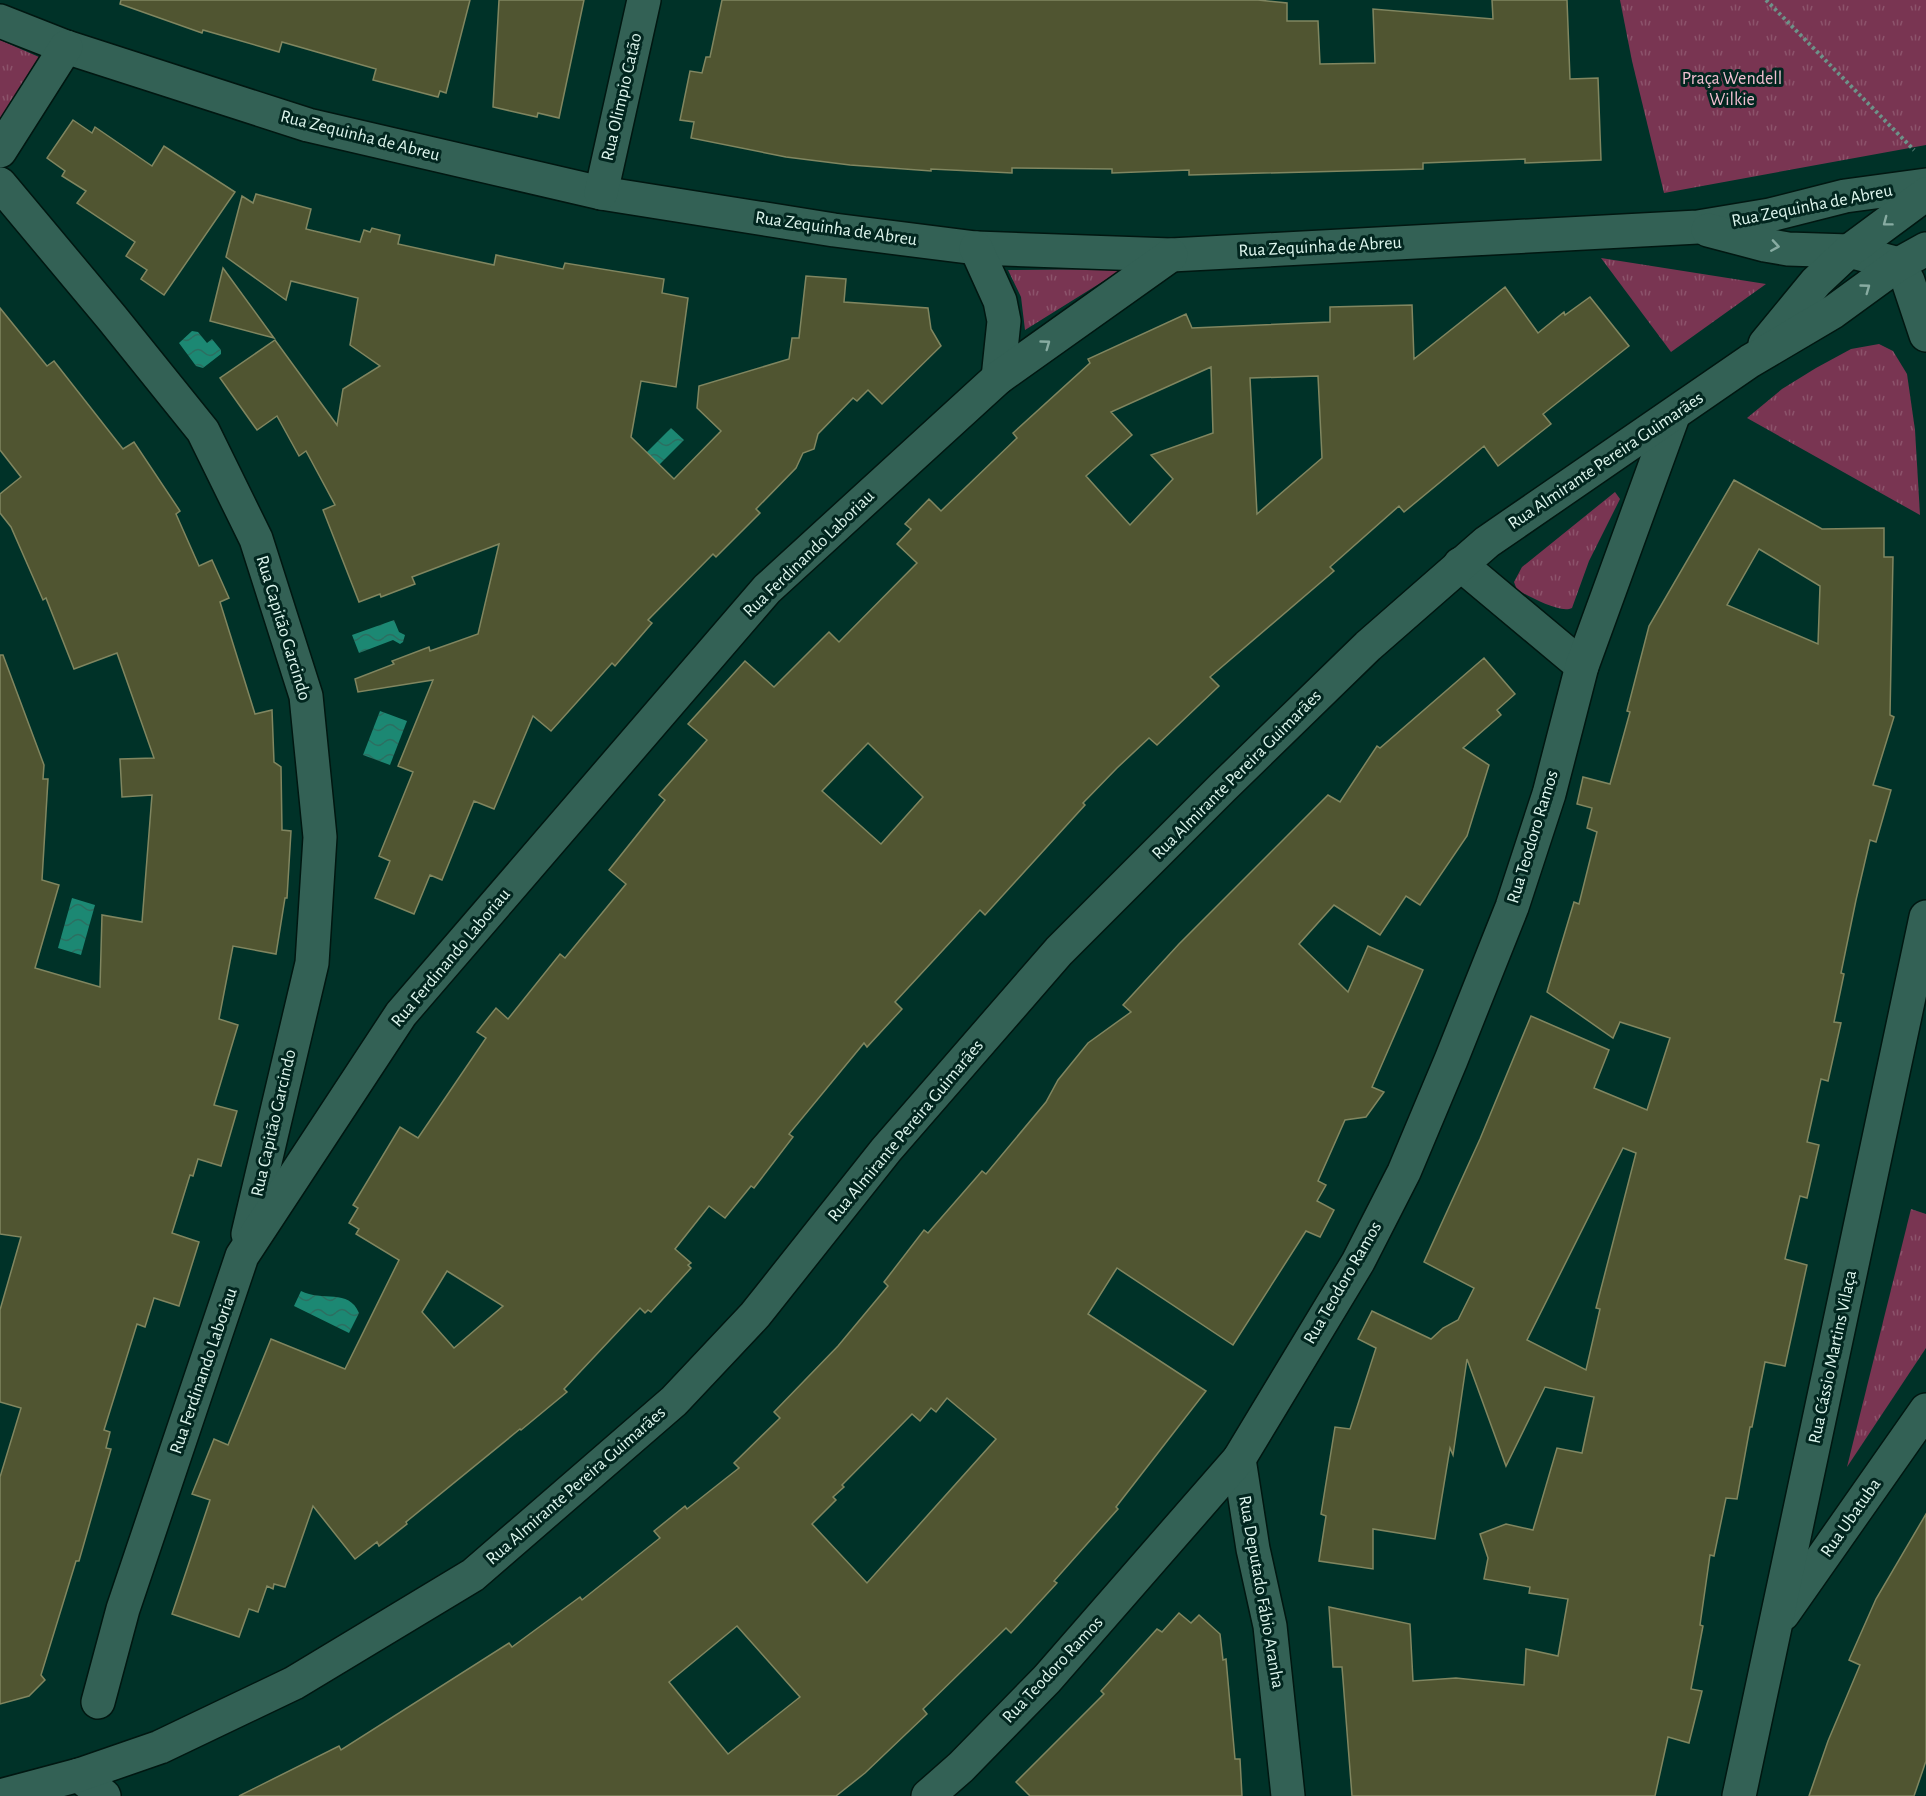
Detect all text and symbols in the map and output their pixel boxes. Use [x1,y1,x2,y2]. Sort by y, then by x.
street label: Rua Olimpio Catão [599,31,645,163]
park label: Praça Wendell Wilkie [1682,70,1782,109]
street label: Rua Zequinha de Abreu [279,108,441,164]
street label: Rua Zequinha de Abreu [1730,182,1894,230]
street label: Rua Zequinha de Abreu [754,209,918,249]
one-way arrow [1883,215,1894,226]
street label: Rua Zequinha de Abreu [1238,234,1402,260]
one-way arrow [1770,240,1779,252]
one-way arrow [1860,284,1871,295]
one-way arrow [1039,340,1050,351]
street label: Rua Almirante Pereira Guimarães [1505,389,1707,533]
street label: Rua Ferdinando Laboriau [740,487,878,621]
street label: Rua Capitão Garcindo [252,553,314,703]
street label: Rua Almirante Pereira Guimarães [1149,687,1325,863]
street label: Rua Teodoro Ramos [1504,768,1562,906]
street label: Rua Ferdinando Laboriau [388,885,514,1031]
street label: Rua Almirante Pereira Guimarães [825,1037,987,1225]
street label: Rua Capitão Garcindo [248,1048,300,1198]
street label: Rua Teodoro Ramos [1301,1219,1385,1347]
street label: Rua Cássio Martins Vilaça [1806,1269,1860,1445]
street label: Rua Ferdinando Laboriau [167,1286,241,1456]
street label: Rua Almirante Pereira Guimarães [483,1403,669,1569]
street label: Rua Ubatuba [1817,1475,1885,1561]
street label: Rua Deputado Fábio Aranha [1235,1494,1287,1690]
street label: Rua Teodoro Ramos [999,1613,1107,1727]

